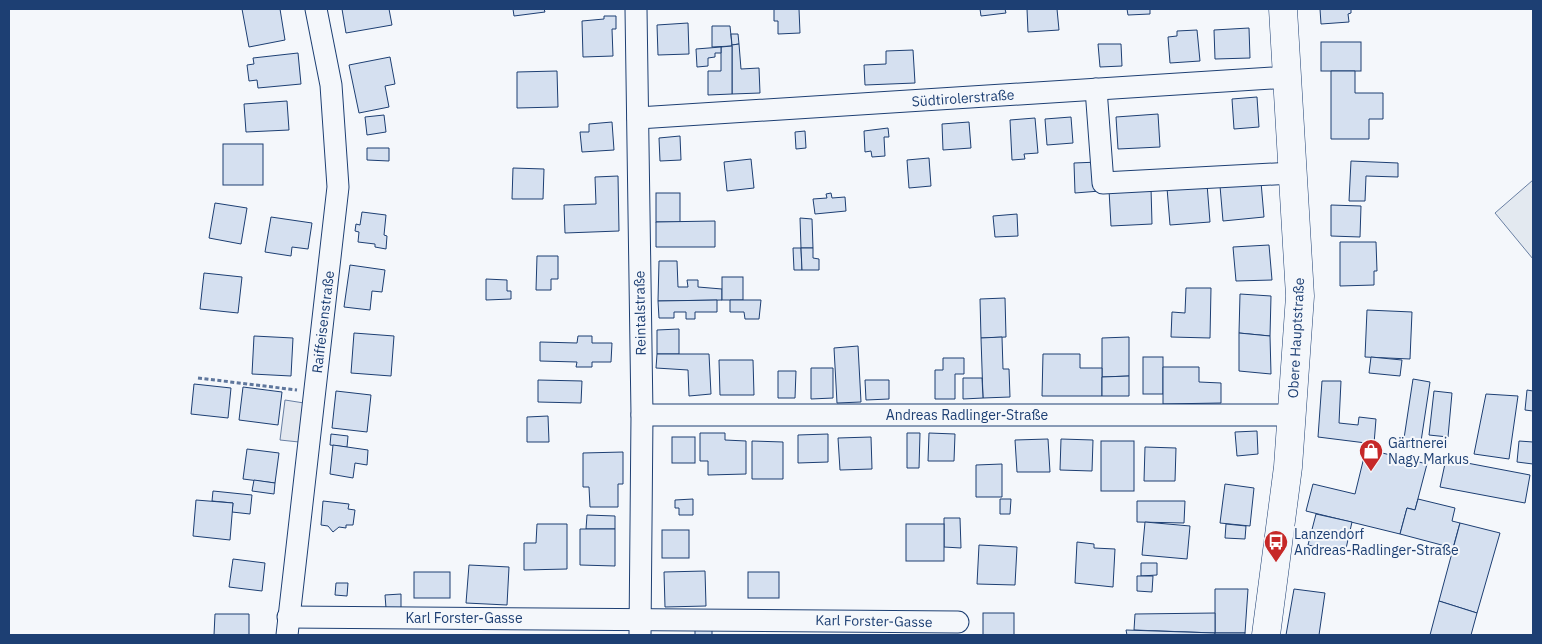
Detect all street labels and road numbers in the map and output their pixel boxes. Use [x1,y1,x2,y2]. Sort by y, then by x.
street label: Südtirolerstraße [911,85,1015,111]
street label: Raiffeisenstraße [308,269,338,374]
street label: Reintalstraße [630,270,650,356]
street label: Obere Hauptstraße [1284,277,1308,399]
street label: Andreas Radlinger-Straße [886,406,1049,424]
street label: Karl Forster-Gasse [405,609,523,627]
street label: Karl Forster-Gasse [815,611,933,631]

